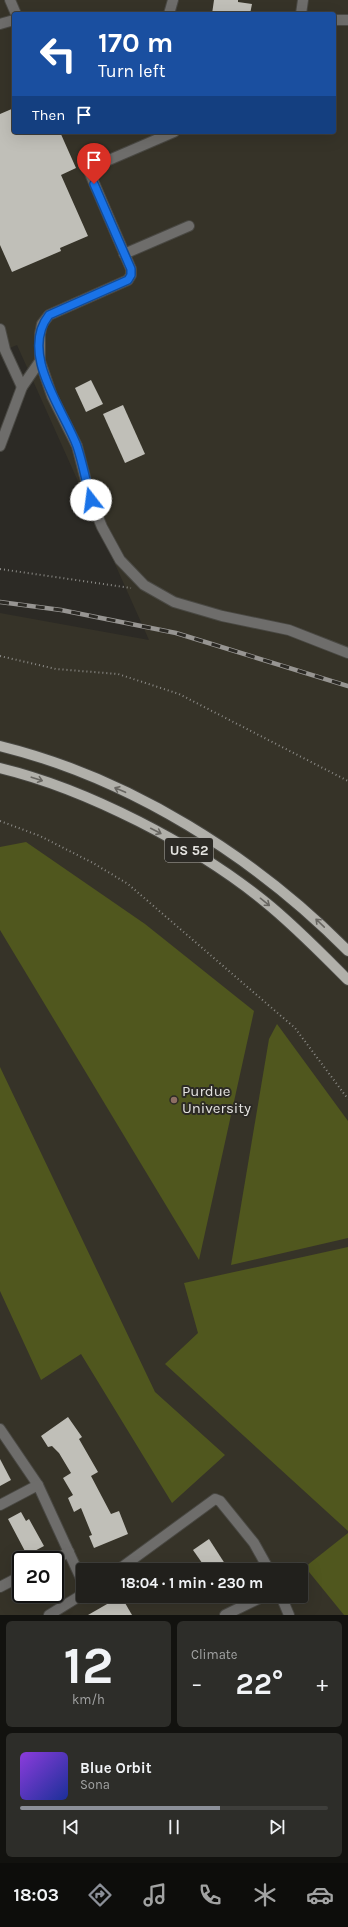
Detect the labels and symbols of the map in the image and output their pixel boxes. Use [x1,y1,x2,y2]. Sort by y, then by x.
pin [77,143,111,184]
position arrow [70,479,112,521]
one-way arrow [31,776,43,784]
one-way arrow [114,785,126,793]
one-way arrow [150,828,162,835]
road number: US 52 [165,838,213,862]
one-way arrow [260,897,270,906]
one-way arrow [315,918,325,928]
place label: Purdue University [182,1082,251,1117]
marker: Purdue University [169,1095,179,1105]
speed limit sign: 20 [12,1551,64,1603]

